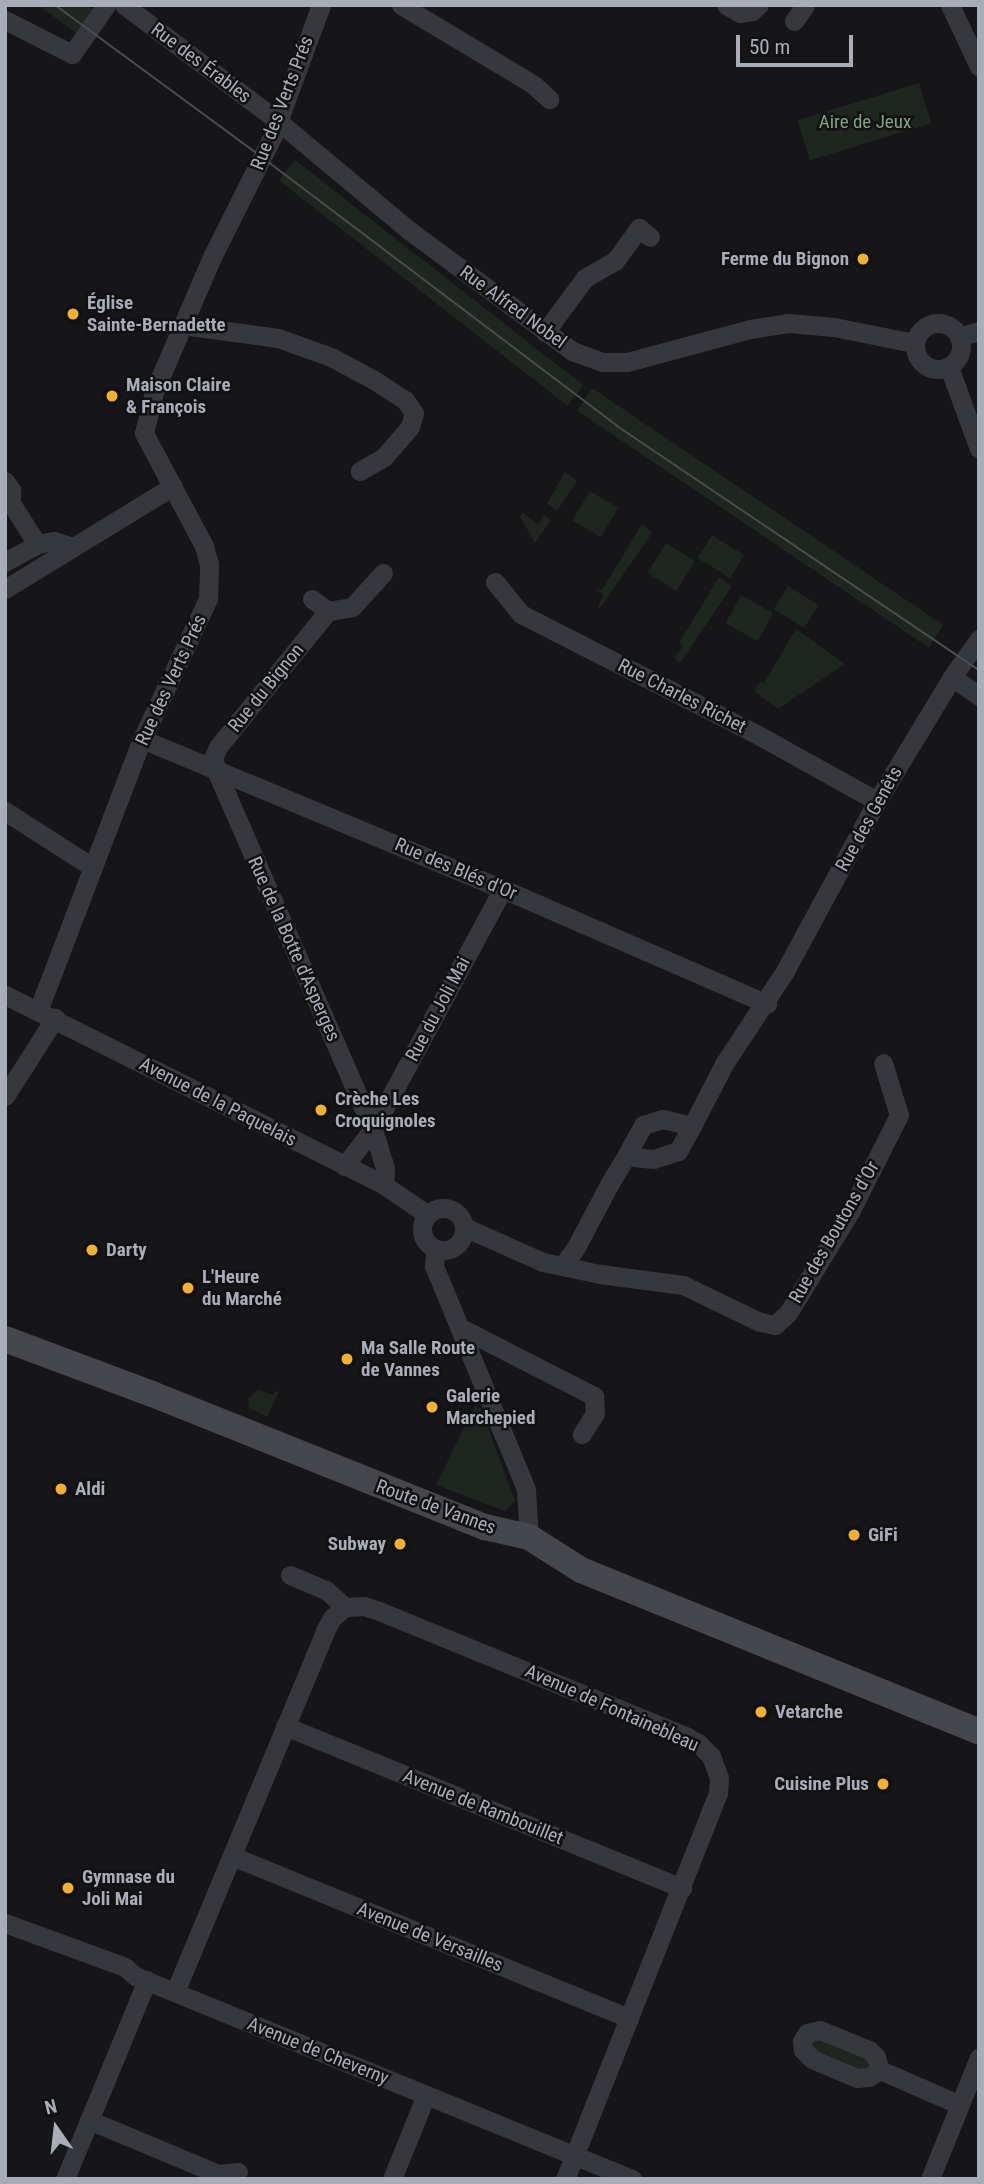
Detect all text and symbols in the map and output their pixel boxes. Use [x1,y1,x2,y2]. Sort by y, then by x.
street label: Rue des Érables [147,18,255,108]
scale bar [739,21,856,65]
street label: Rue des Verts Prés [246,33,318,173]
text: 50 m [749,35,790,59]
park label: Aire de Jeux [819,111,911,133]
place label: Ferme du Bignon [721,248,849,270]
marker: Ferme du Bignon [855,251,871,267]
street label: Rue Alfred Nobel [455,261,571,353]
place label: Église Sainte-Bernadette [87,292,226,336]
marker: Église Sainte-Bernadette [65,306,81,322]
place label: Maison Claire & François [126,374,231,418]
marker: Maison Claire & François [104,388,120,404]
street label: Rue des Verts Prés [131,611,211,749]
street label: Rue du Bignon [223,639,309,737]
street label: Rue Charles Richet [614,654,750,738]
street label: Rue des Genêts [831,763,907,875]
street label: Rue des Blés d'Or [391,833,521,905]
street label: Rue de la Botte d'Asperges [243,853,345,1045]
street label: Rue du Joli Mai [401,953,475,1065]
street label: Avenue de la Paquelais [136,1053,300,1151]
place label: Crèche Les Croquignoles [335,1088,436,1132]
marker: Crèche Les Croquignoles [313,1102,329,1118]
street label: Rue des Boutons d'Or [784,1157,884,1307]
place label: Darty [106,1239,147,1261]
marker: Darty [84,1242,100,1258]
place label: L'Heure du Marché [202,1266,282,1310]
marker: L'Heure du Marché [180,1280,196,1296]
place label: Ma Salle Route de Vannes [361,1337,475,1381]
marker: Ma Salle Route de Vannes [339,1351,355,1367]
place label: Galerie Marchepied [446,1385,535,1429]
marker: Galerie Marchepied [424,1399,440,1415]
street label: Route de Vannes [373,1475,499,1539]
place label: Aldi [75,1478,105,1500]
marker: Aldi [53,1481,69,1497]
place label: GiFi [868,1524,898,1546]
marker: GiFi [846,1527,862,1543]
place label: Subway [328,1533,386,1555]
marker: Subway [392,1536,408,1552]
street label: Avenue de Fontainebleau [522,1659,702,1757]
place label: Vetarche [775,1701,843,1723]
marker: Vetarche [753,1704,769,1720]
street label: Avenue de Rambouillet [399,1764,567,1850]
place label: Cuisine Plus [774,1773,869,1795]
marker: Cuisine Plus [875,1776,891,1792]
place label: Gymnase du Joli Mai [82,1866,175,1910]
marker: Gymnase du Joli Mai [60,1880,76,1896]
street label: Avenue de Versailles [354,1897,506,1977]
street label: Avenue de Cheverny [244,2012,392,2090]
north arrow [21,2093,91,2163]
text: N [42,2095,59,2120]

